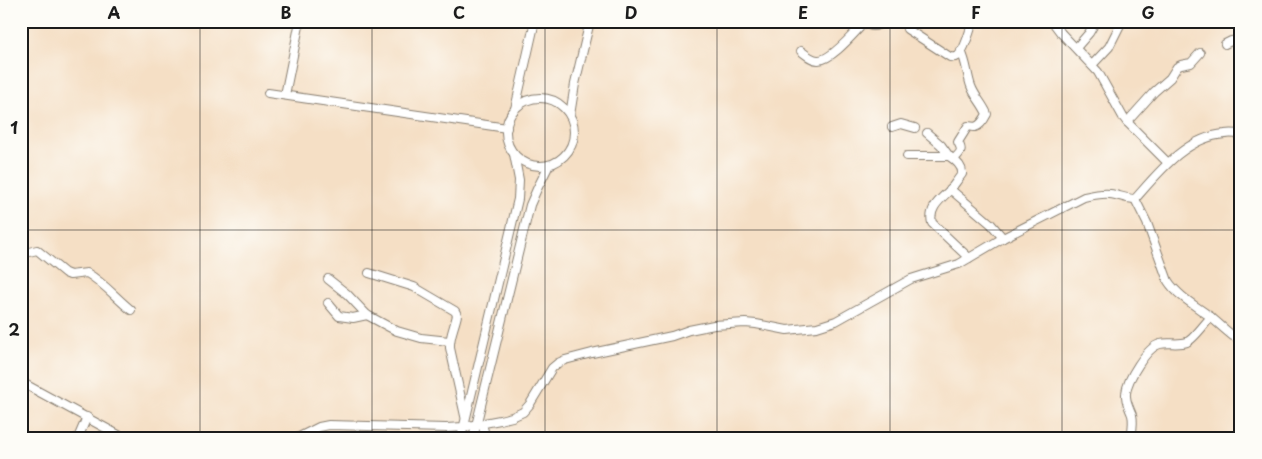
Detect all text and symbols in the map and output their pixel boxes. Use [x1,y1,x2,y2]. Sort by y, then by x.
text: A [108,0,121,24]
text: B [281,0,292,24]
text: C [453,0,465,24]
text: D [625,0,637,24]
text: E [798,0,808,24]
text: F [971,0,981,24]
text: G [1141,0,1155,24]
text: 1 [10,115,18,139]
text: 2 [8,317,20,341]

